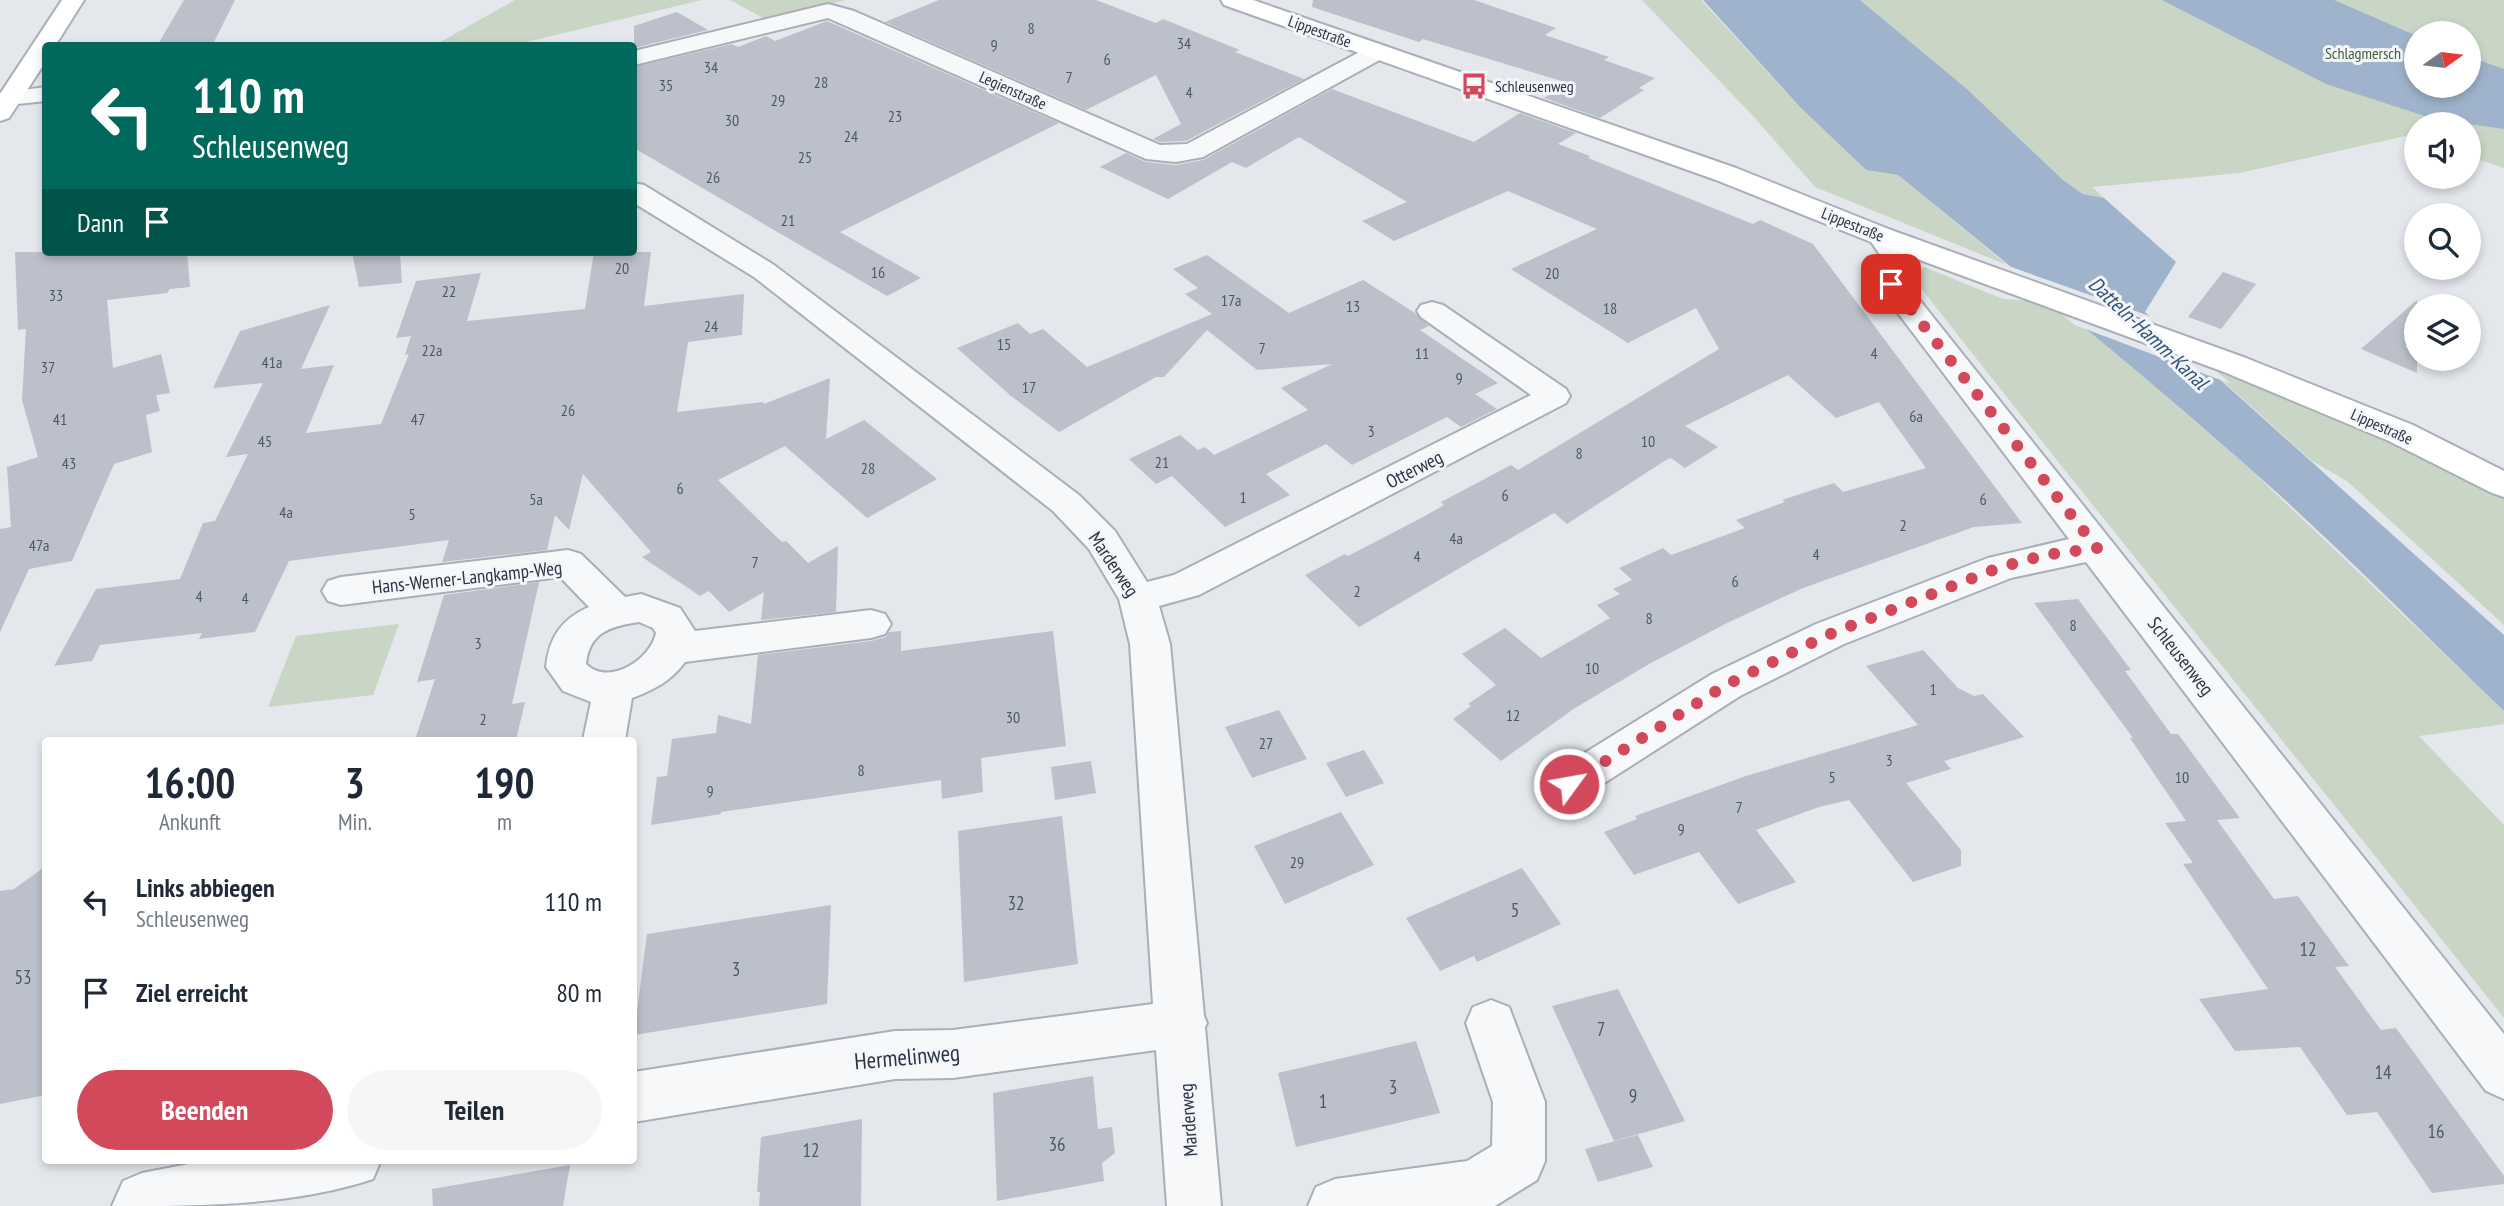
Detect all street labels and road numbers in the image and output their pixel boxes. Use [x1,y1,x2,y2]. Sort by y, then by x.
street label: Lippestraße [1286,10,1354,52]
street label: Legienstraße [976,66,1050,114]
street label: Lippestraße [1819,202,1887,246]
street label: Lippestraße [2348,404,2416,448]
street label: Otterweg [1381,445,1447,493]
street label: Marderweg [1084,527,1144,601]
street label: Hans-Werner-Langkamp-Weg [371,555,563,599]
street label: Schleusenweg [2143,612,2219,700]
street label: Hermelinweg [853,1037,961,1076]
street label: Marderweg [1173,1083,1203,1157]

